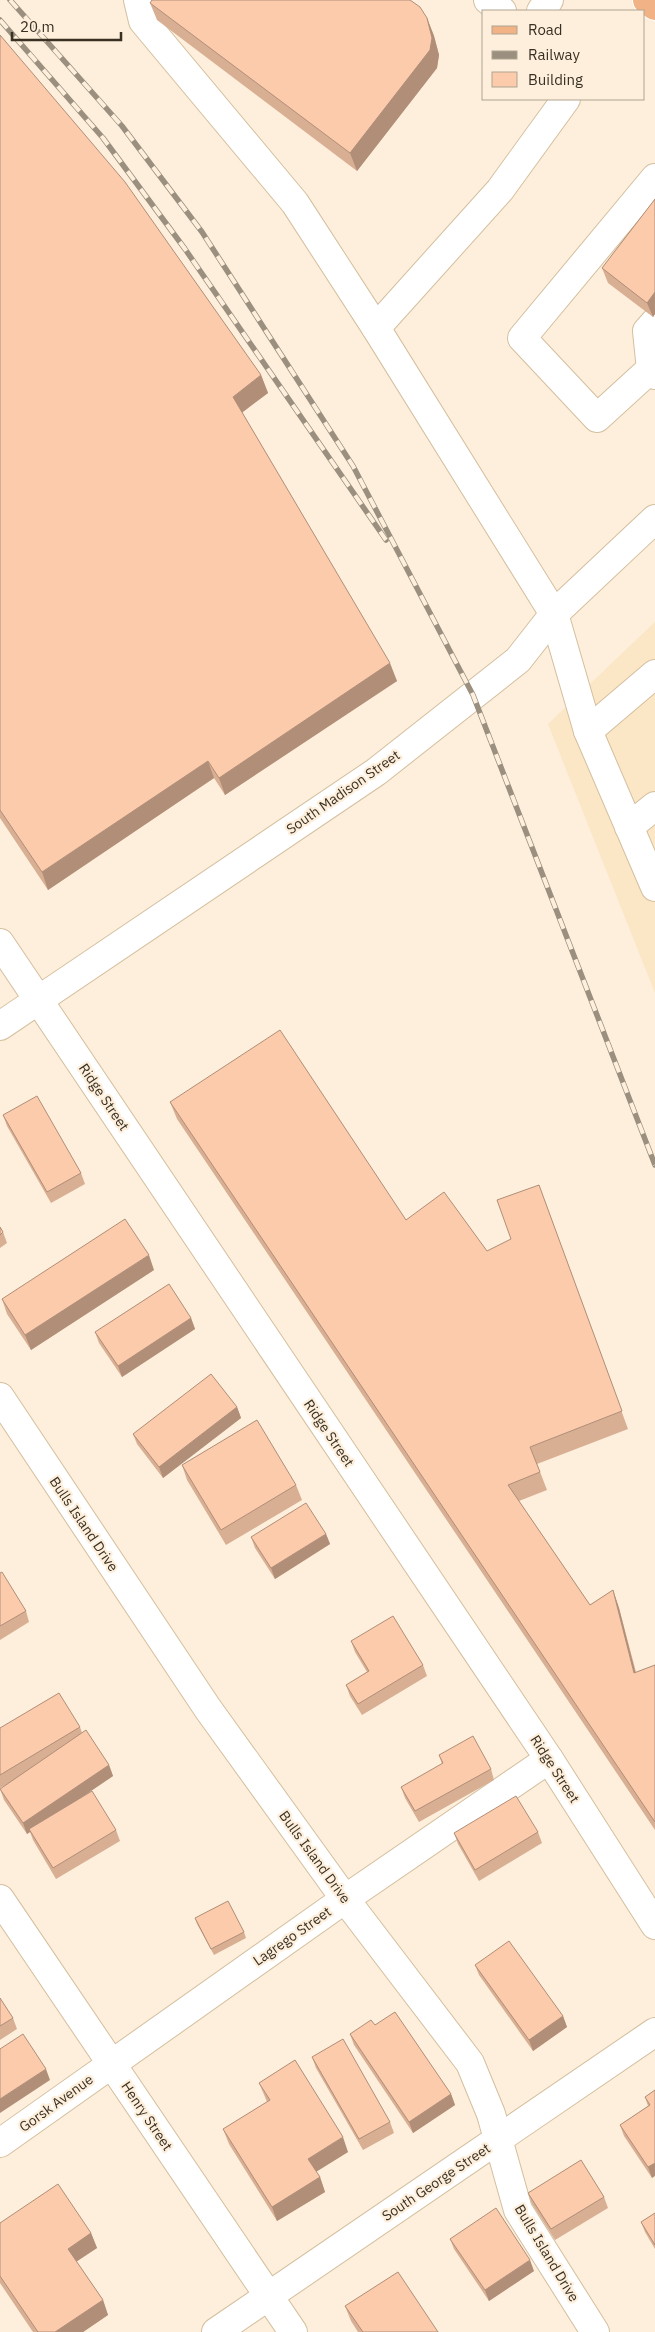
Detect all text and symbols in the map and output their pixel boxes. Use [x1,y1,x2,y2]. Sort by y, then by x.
scale bar [12,10,121,42]
legend [482,10,645,100]
text: 20 m [20,17,55,36]
text: Road [528,20,563,39]
text: Railway [528,45,581,64]
text: Building [528,70,583,89]
street label: South Madison Street [283,746,403,838]
street label: Ridge Street [75,1060,133,1134]
street label: Ridge Street [300,1396,358,1470]
street label: Bulls Island Drive [46,1473,122,1575]
street label: Ridge Street [526,1732,584,1806]
street label: Bulls Island Drive [275,1807,355,1907]
street label: Lagrego Street [249,1902,335,1970]
street label: Gorsk Avenue [16,2070,97,2136]
street label: Henry Street [117,2078,177,2154]
street label: South George Street [378,2139,494,2225]
street label: Bulls Island Drive [511,2201,583,2305]

